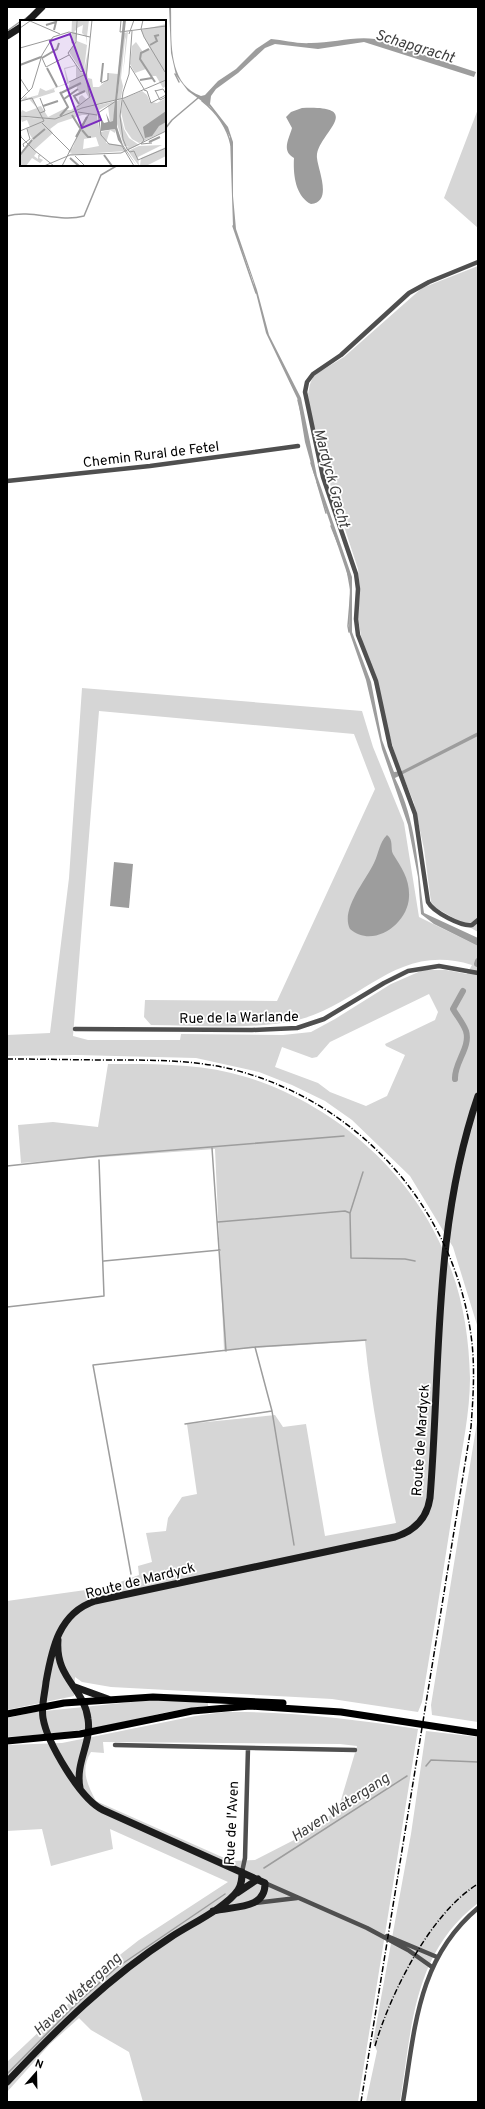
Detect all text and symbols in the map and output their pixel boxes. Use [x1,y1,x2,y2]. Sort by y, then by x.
inset map [20,20,166,166]
water label: Schapgracht [373,26,457,69]
water label: Mardyck Gracht [308,427,353,531]
street label: Chemin Rural de Fetel [82,439,220,472]
street label: Rue de la Warlande [179,1009,299,1028]
street label: Route de Mardyck [409,1383,434,1497]
street label: Route de Mardyck [84,1560,197,1603]
water label: Haven Watergang [288,1769,394,1847]
street label: Rue de l'Aven [222,1780,243,1866]
water label: Haven Watergang [30,1949,127,2041]
north arrow [16,2053,56,2093]
text: N [33,2057,45,2072]

